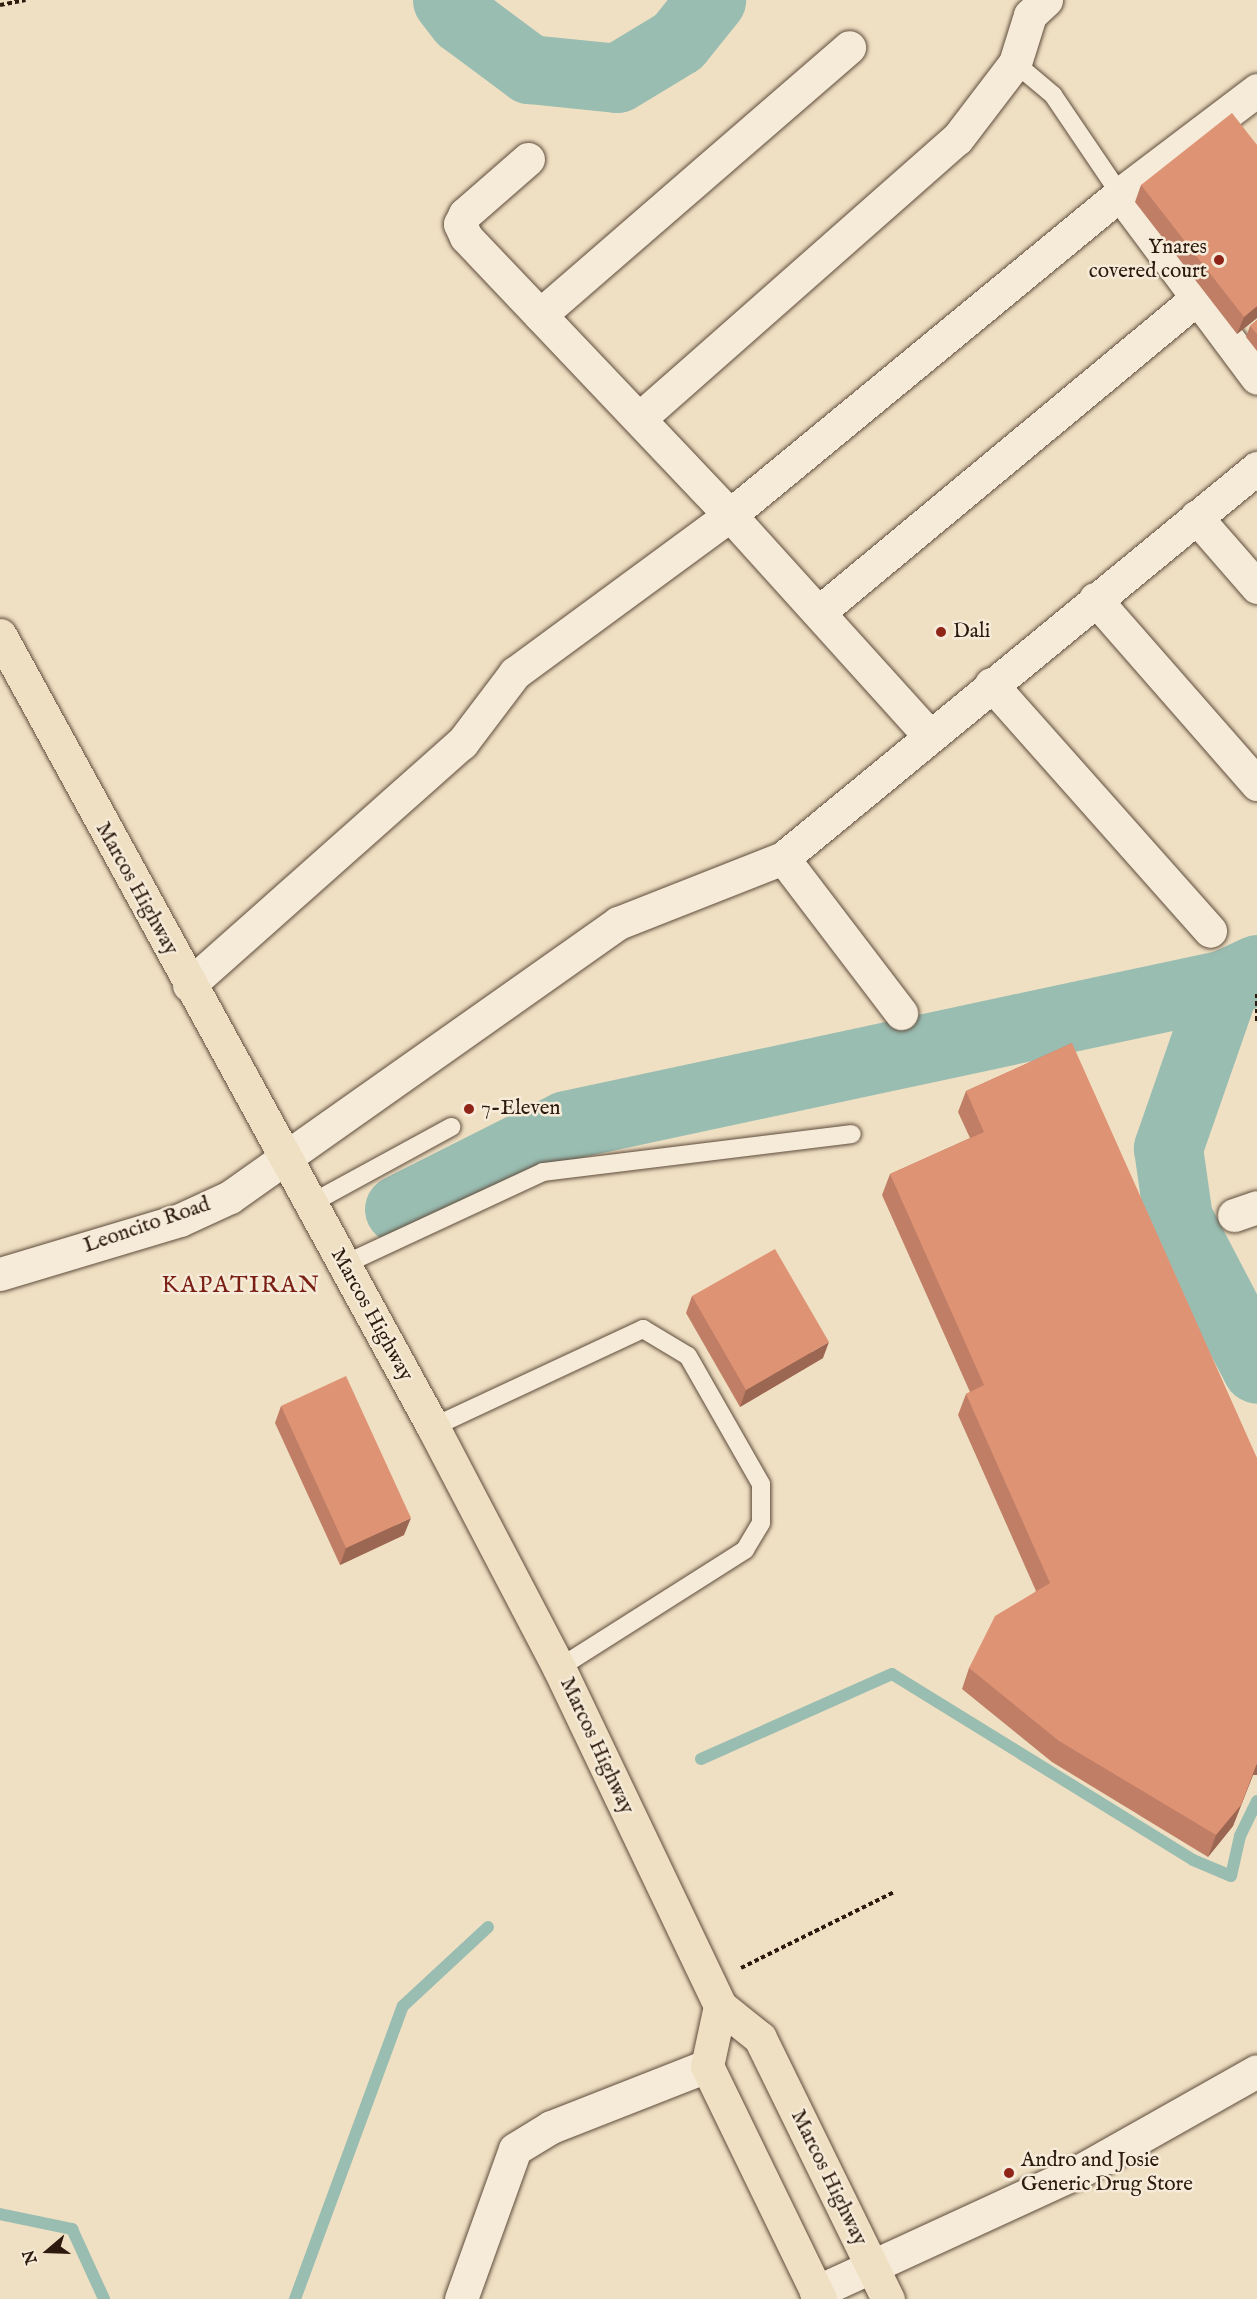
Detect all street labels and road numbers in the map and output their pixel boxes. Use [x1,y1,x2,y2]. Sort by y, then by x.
street label: Marcos Highway [89,818,183,960]
street label: Leoncito Road [80,1193,214,1259]
street label: Marcos Highway [324,1244,418,1386]
street label: Marcos Highway [553,1674,639,1818]
street label: Marcos Highway [784,2106,872,2250]

